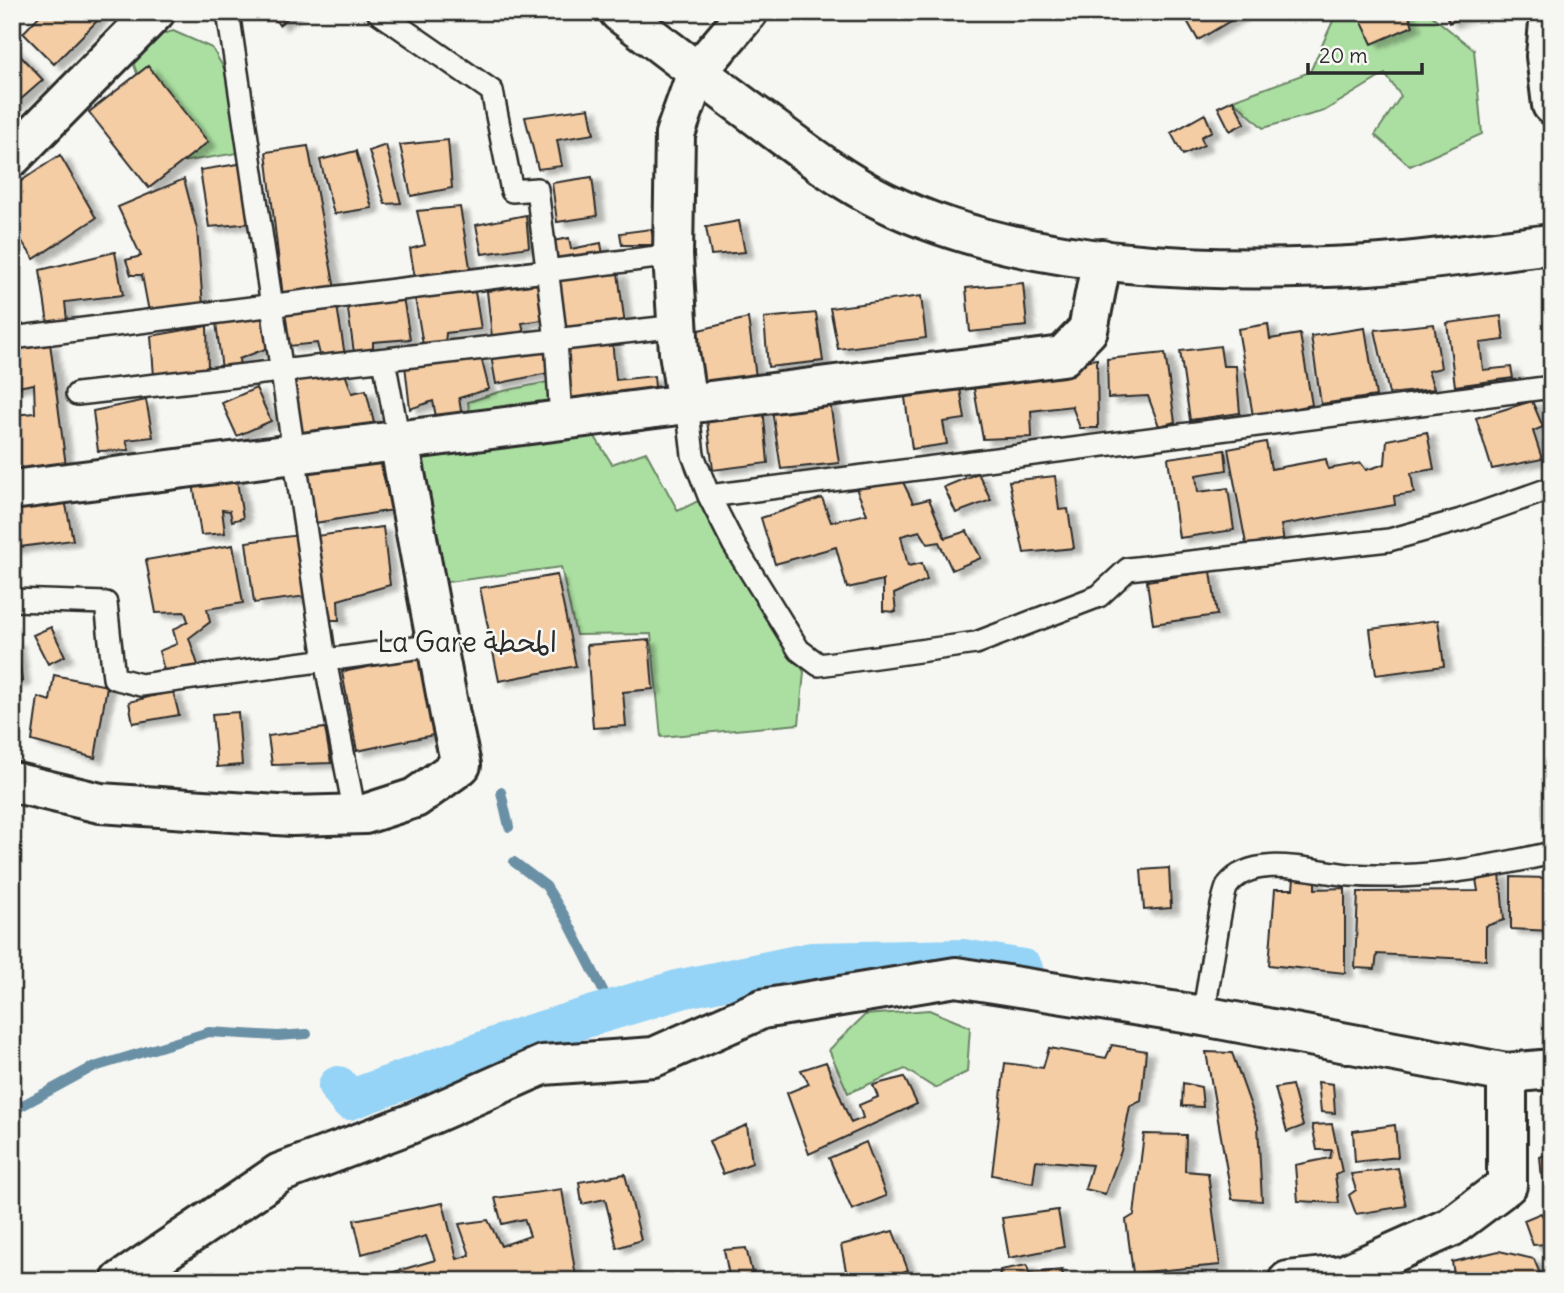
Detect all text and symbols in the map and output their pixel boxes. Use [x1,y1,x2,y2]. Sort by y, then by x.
scale bar [1308,32,1422,76]
text: 20 m [1319,42,1368,69]
district label: La Gare المحطة [377,624,557,660]

